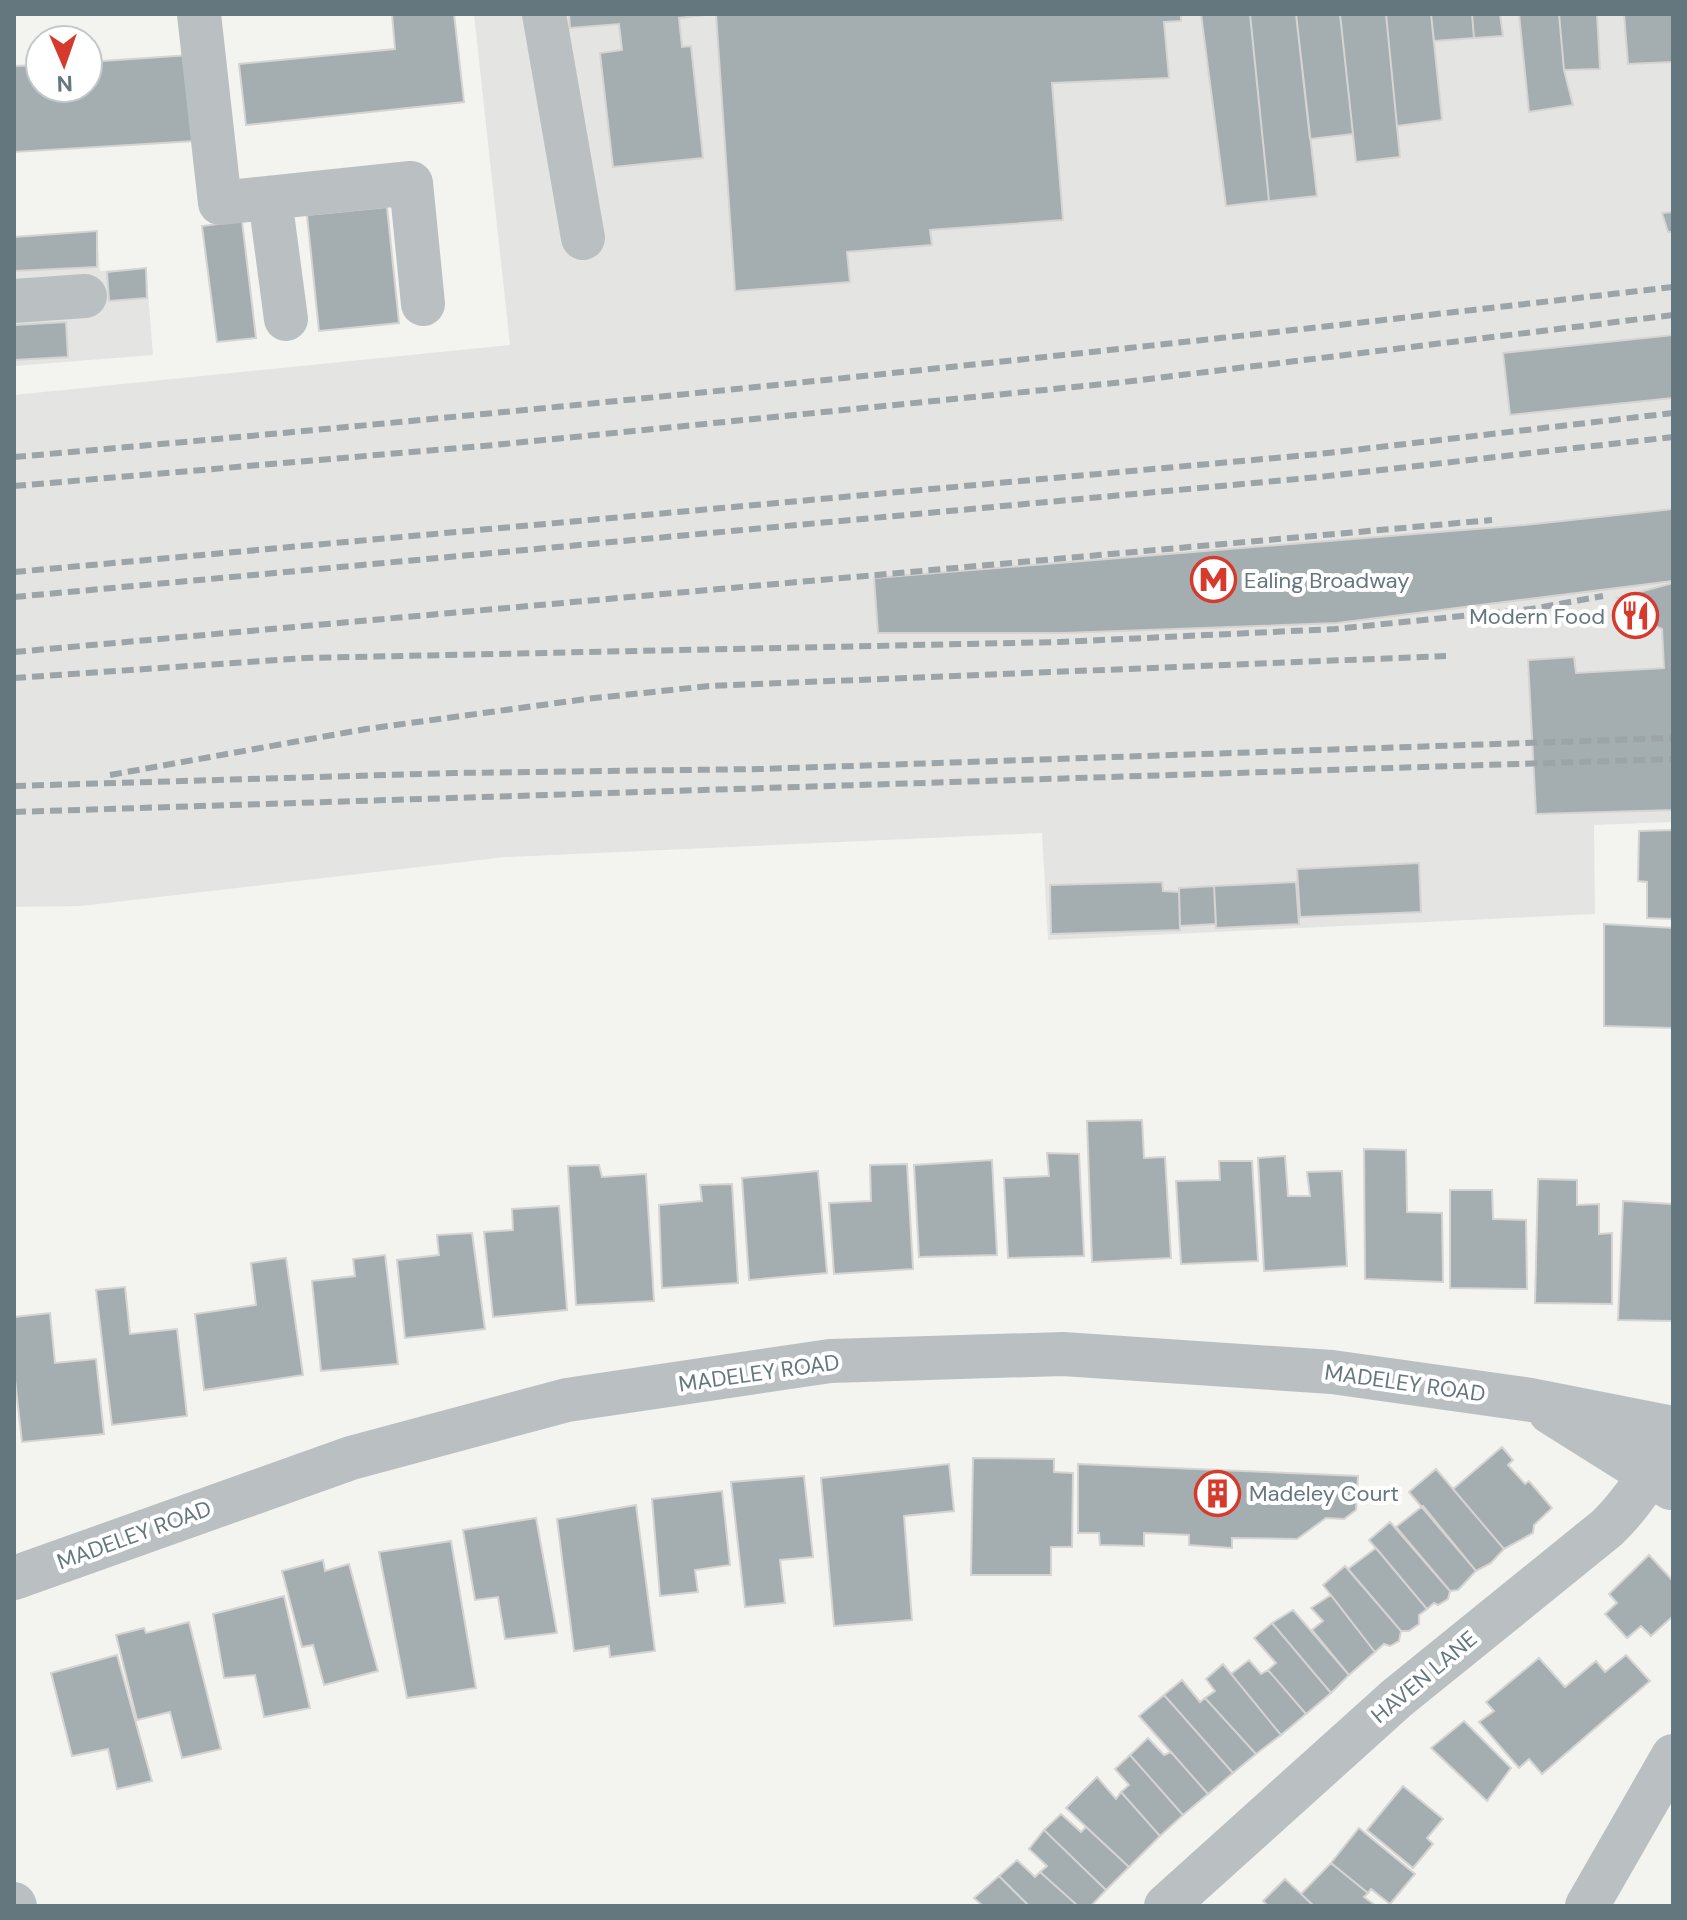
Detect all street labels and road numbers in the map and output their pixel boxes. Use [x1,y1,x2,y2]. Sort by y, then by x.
street label: MADELEY ROAD [677,1347,841,1399]
street label: MADELEY ROAD [1323,1357,1487,1409]
street label: MADELEY ROAD [53,1494,215,1576]
street label: HAVEN LANE [1365,1624,1483,1730]

